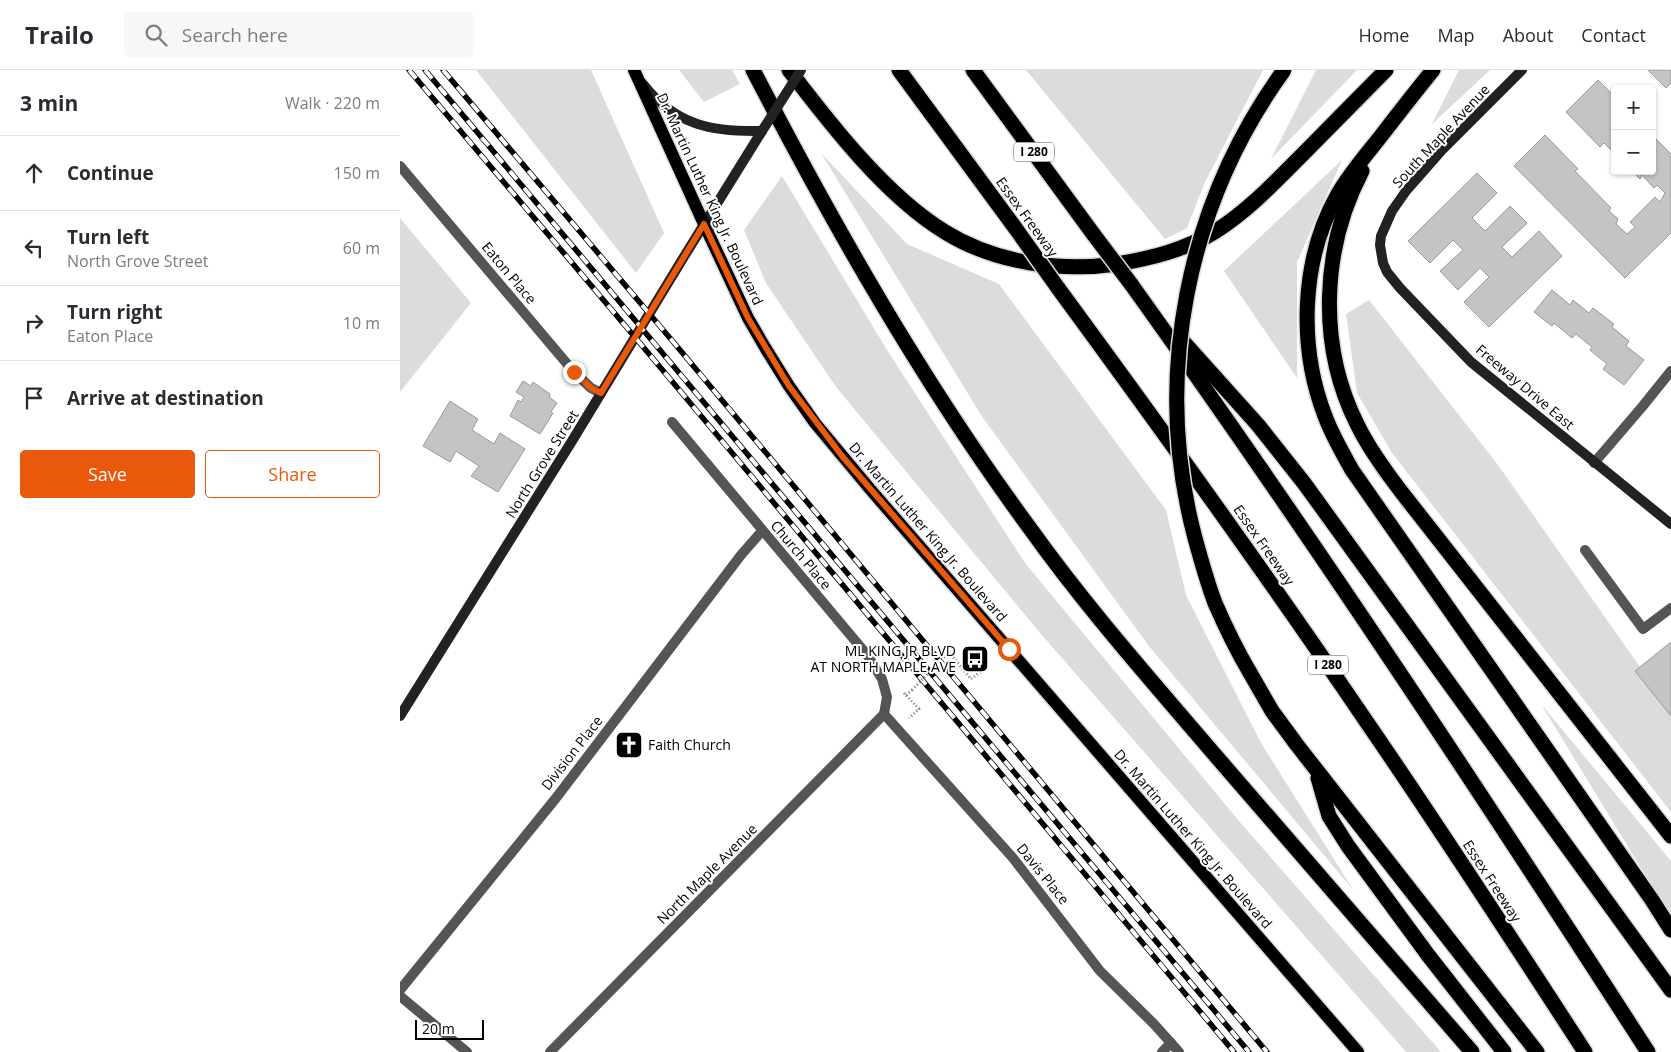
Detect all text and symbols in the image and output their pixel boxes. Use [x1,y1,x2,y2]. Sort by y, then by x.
search box [124,12,474,57]
text: Trailo [25,18,94,51]
icon: search [142,21,170,49]
text: Search here [182,22,288,48]
text: Home [1359,23,1409,47]
text: Map [1437,23,1475,47]
text: About [1503,23,1553,47]
text: Contact [1581,23,1646,47]
street label: South Maple Avenue [1388,80,1494,191]
map controls [1611,85,1656,175]
button: + [1611,85,1656,130]
text: 3 min [20,89,78,117]
street label: Dr. Martin Luther King Jr. Boulevard [653,90,768,308]
text: Walk · 220 m [285,92,380,114]
button: − [1611,130,1656,175]
road number: I 280 [1014,142,1054,161]
icon: ahead [20,159,48,187]
text: Continue [67,160,154,186]
text: 150 m [334,162,380,184]
street label: Essex Freeway [992,173,1063,261]
text: Turn left [67,224,149,250]
icon: left [20,234,48,262]
text: 60 m [343,237,380,259]
street label: Eaton Place [478,238,541,308]
text: North Grove Street [67,250,209,272]
text: Turn right [67,299,162,325]
icon: right [20,309,48,337]
text: 10 m [343,312,380,334]
text: Eaton Place [67,325,153,347]
street label: Freeway Drive East [1472,340,1579,433]
route end [563,361,586,384]
icon: arrive [20,384,48,412]
text: Arrive at destination [67,385,264,411]
street label: North Grove Street [501,406,582,521]
street label: Dr. Martin Luther King Jr. Boulevard [845,438,1012,625]
button: Save [20,450,195,498]
button: Share [205,450,380,498]
street label: Essex Freeway [1230,501,1300,590]
street label: Church Place [767,516,836,593]
route start [998,638,1021,661]
place label: ML KING JR BLVD AT NORTH MAPLE AVE [810,641,956,676]
bus stop icon: ML KING JR BLVD AT NORTH MAPLE AVE [960,644,990,674]
road number: I 280 [1308,656,1348,674]
street label: Division Place [537,712,607,794]
church icon: Faith Church [614,730,644,760]
place label: Faith Church [648,735,731,754]
street label: Dr. Martin Luther King Jr. Boulevard [1110,745,1277,932]
street label: North Maple Avenue [652,819,761,928]
street label: Essex Freeway [1459,836,1527,926]
street label: Davis Place [1013,839,1074,908]
scale bar [415,1017,484,1040]
text: 20 m [422,1019,455,1038]

